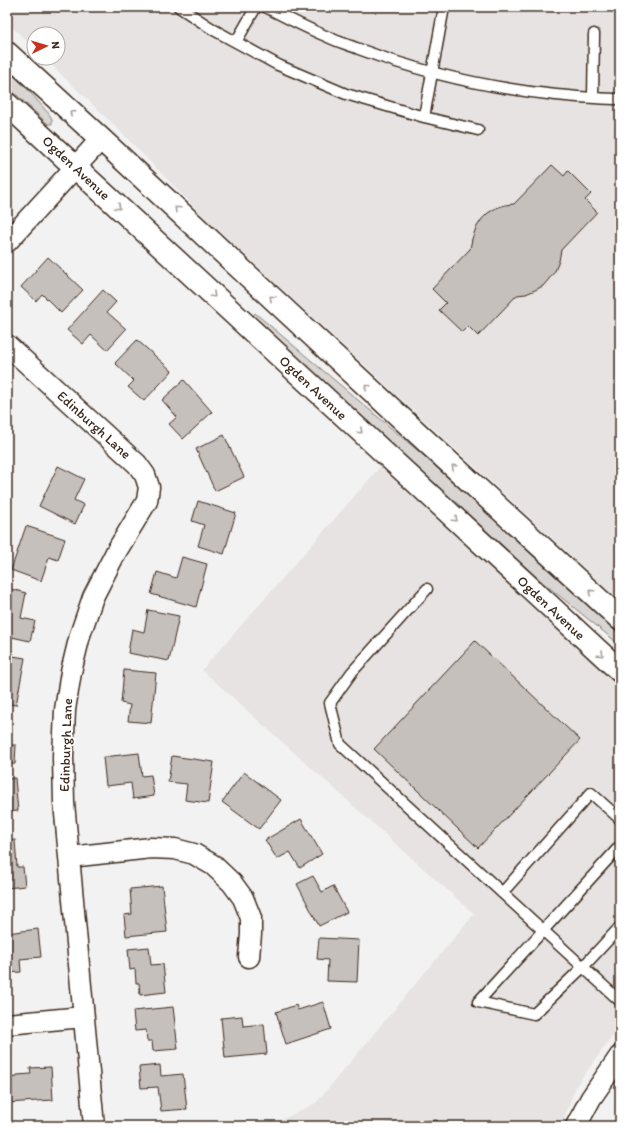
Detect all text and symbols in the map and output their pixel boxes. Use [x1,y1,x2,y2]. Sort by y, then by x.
north arrow [26,26,66,66]
text: N [49,41,62,49]
one-way arrow [70,110,77,117]
street label: Ogden Avenue [39,132,114,204]
one-way arrow [113,202,120,209]
one-way arrow [174,207,182,214]
one-way arrow [208,290,216,298]
one-way arrow [269,295,277,303]
street label: Ogden Avenue [276,352,351,424]
one-way arrow [365,384,372,391]
street label: Edinburgh Lane [54,387,135,463]
one-way arrow [355,426,363,434]
one-way arrow [451,464,459,472]
one-way arrow [450,515,458,522]
street label: Ogden Avenue [514,572,589,644]
one-way arrow [588,590,596,597]
one-way arrow [597,650,604,657]
street label: Edinburgh Lane [56,698,76,792]

